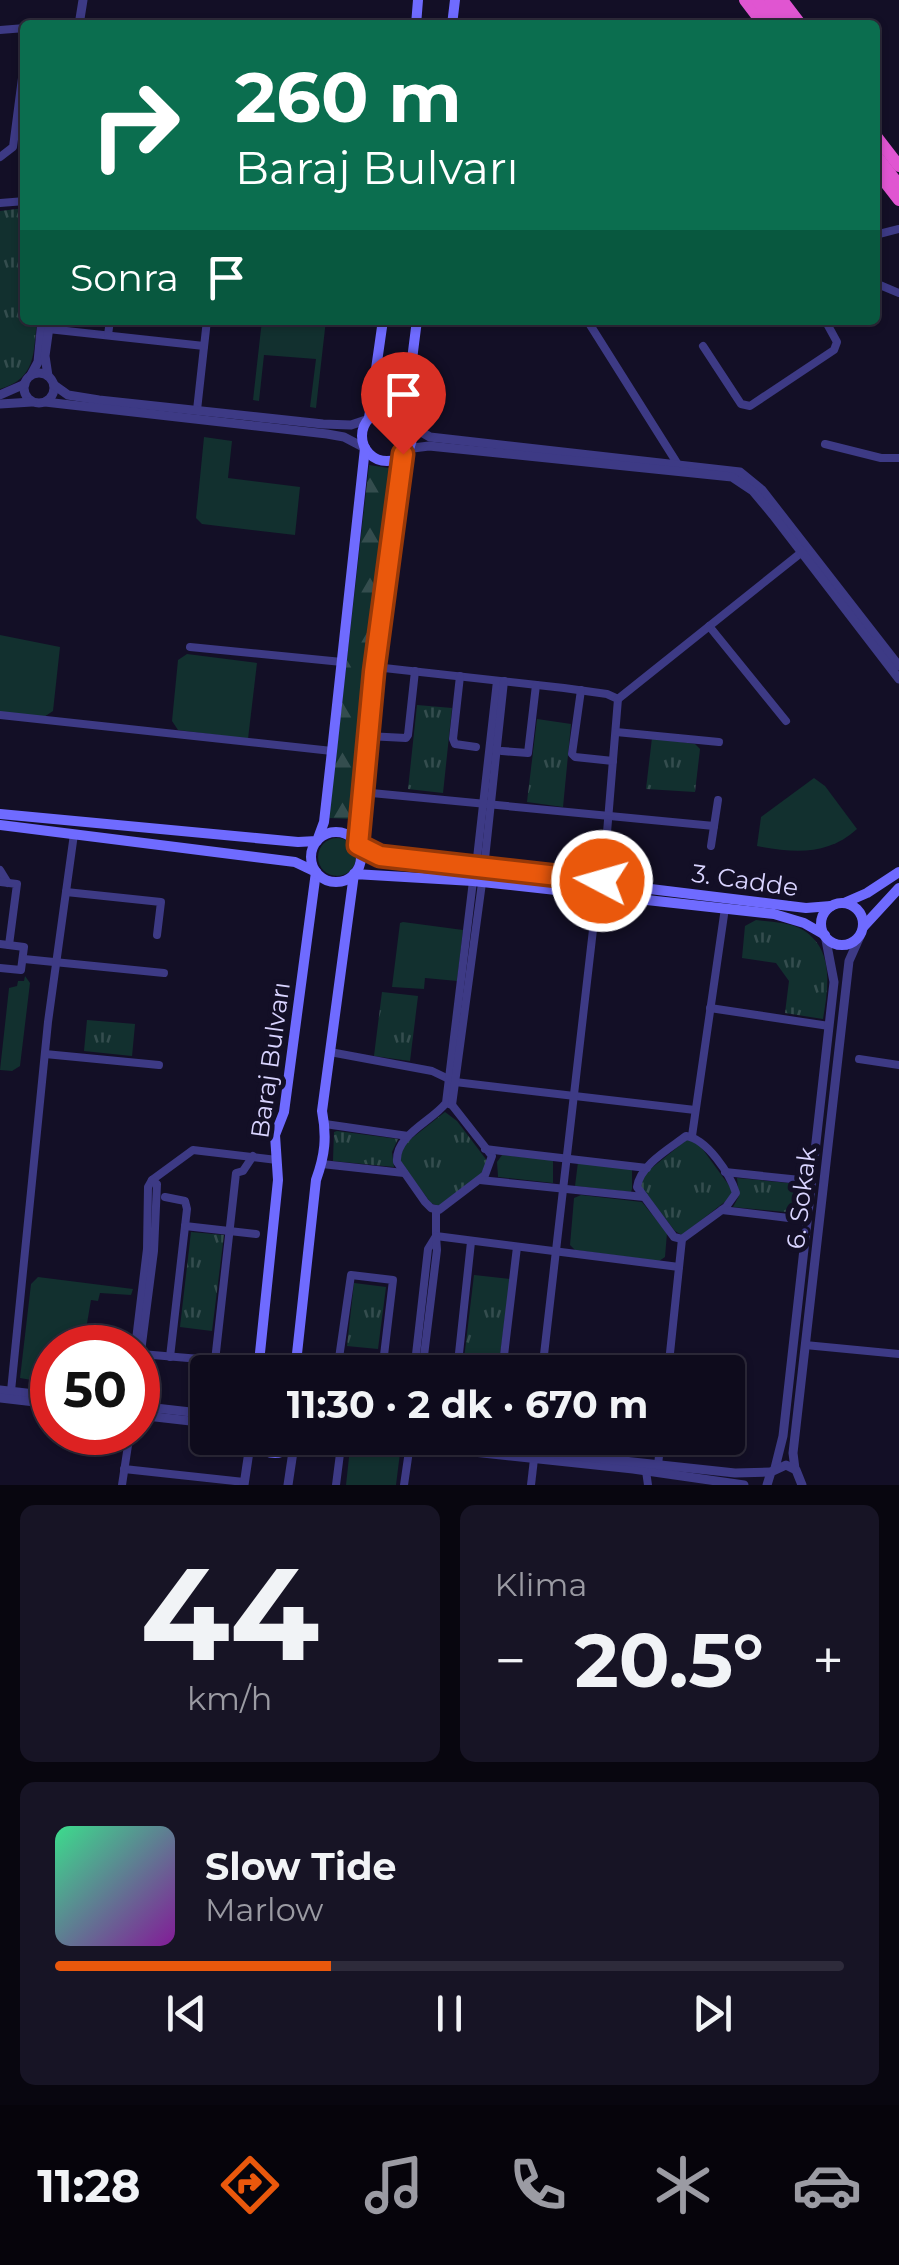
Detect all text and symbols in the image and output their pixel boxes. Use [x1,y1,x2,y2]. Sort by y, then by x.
text: 260 m [235,54,462,140]
icon: right [70,60,200,190]
text: Baraj Bulvarı [235,140,519,195]
icon: arrive [199,250,254,305]
text: Sonra [70,254,179,301]
pin [361,352,446,455]
icon: arrive [376,367,431,422]
position arrow [550,829,654,933]
street label: 3. Cadde [690,858,800,902]
street label: Baraj Bulvarı [244,980,296,1140]
street label: 6. Sokak [780,1145,822,1251]
speed limit sign: 50 [30,1325,160,1455]
text: 11:30 · 2 dk · 670 m [287,1381,648,1428]
text: 44 [140,1534,319,1693]
text: Klima [495,1565,587,1604]
text: 20.5° [575,1614,764,1706]
text: − [495,1627,526,1694]
text: + [812,1627,844,1694]
text: km/h [187,1679,272,1718]
text: Slow Tide [205,1843,397,1890]
text: Marlow [205,1890,323,1929]
icon: previous [159,1986,214,2041]
icon: pause [422,1986,477,2041]
icon: next [685,1986,740,2041]
icon: directions [215,2150,285,2220]
icon: music [359,2150,429,2220]
icon: phone [503,2150,573,2220]
icon: climate [648,2150,718,2220]
icon: car [792,2150,862,2220]
text: 11:28 [37,2158,140,2213]

